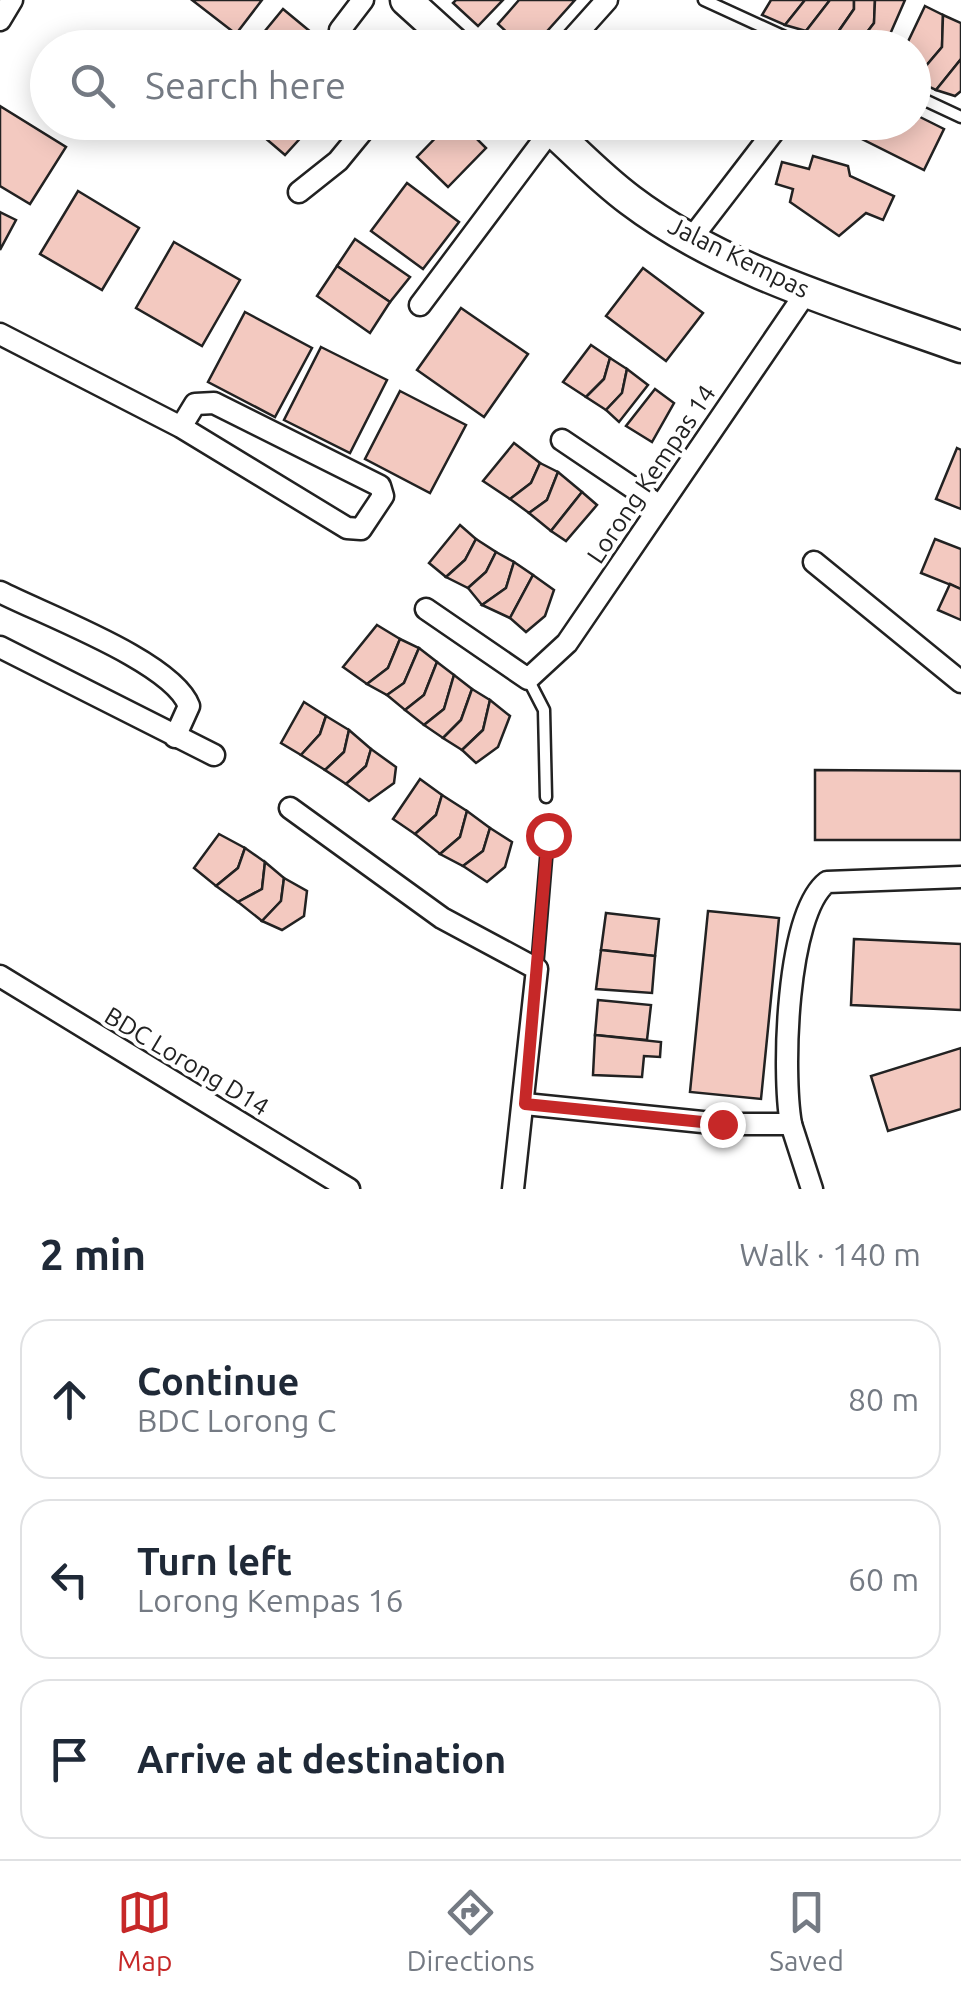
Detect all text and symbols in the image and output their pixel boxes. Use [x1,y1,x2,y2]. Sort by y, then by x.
search box [30,30,931,140]
icon: search [65,58,120,113]
text: Search here [145,64,346,106]
street label: Jalan Kempas [664,211,814,303]
street label: Lorong Kempas 14 [581,380,721,568]
route start [526,813,572,859]
street label: BDC Lorong D14 [100,1001,274,1121]
route end [700,1102,746,1148]
text: 2 min [40,1231,146,1278]
text: Walk · 140 m [739,1236,921,1272]
text: Continue [137,1360,299,1402]
icon: ahead [42,1372,97,1427]
text: 80 m [848,1381,919,1417]
text: BDC Lorong C [137,1402,336,1438]
text: Turn left [137,1540,292,1582]
icon: left [42,1552,97,1607]
text: 60 m [848,1561,919,1597]
text: Lorong Kempas 16 [137,1582,404,1618]
icon: arrive [42,1732,97,1787]
text: Arrive at destination [137,1738,506,1780]
tab: Map [117,1885,172,1976]
tab: Directions [407,1885,535,1976]
tab: Saved [769,1885,844,1976]

